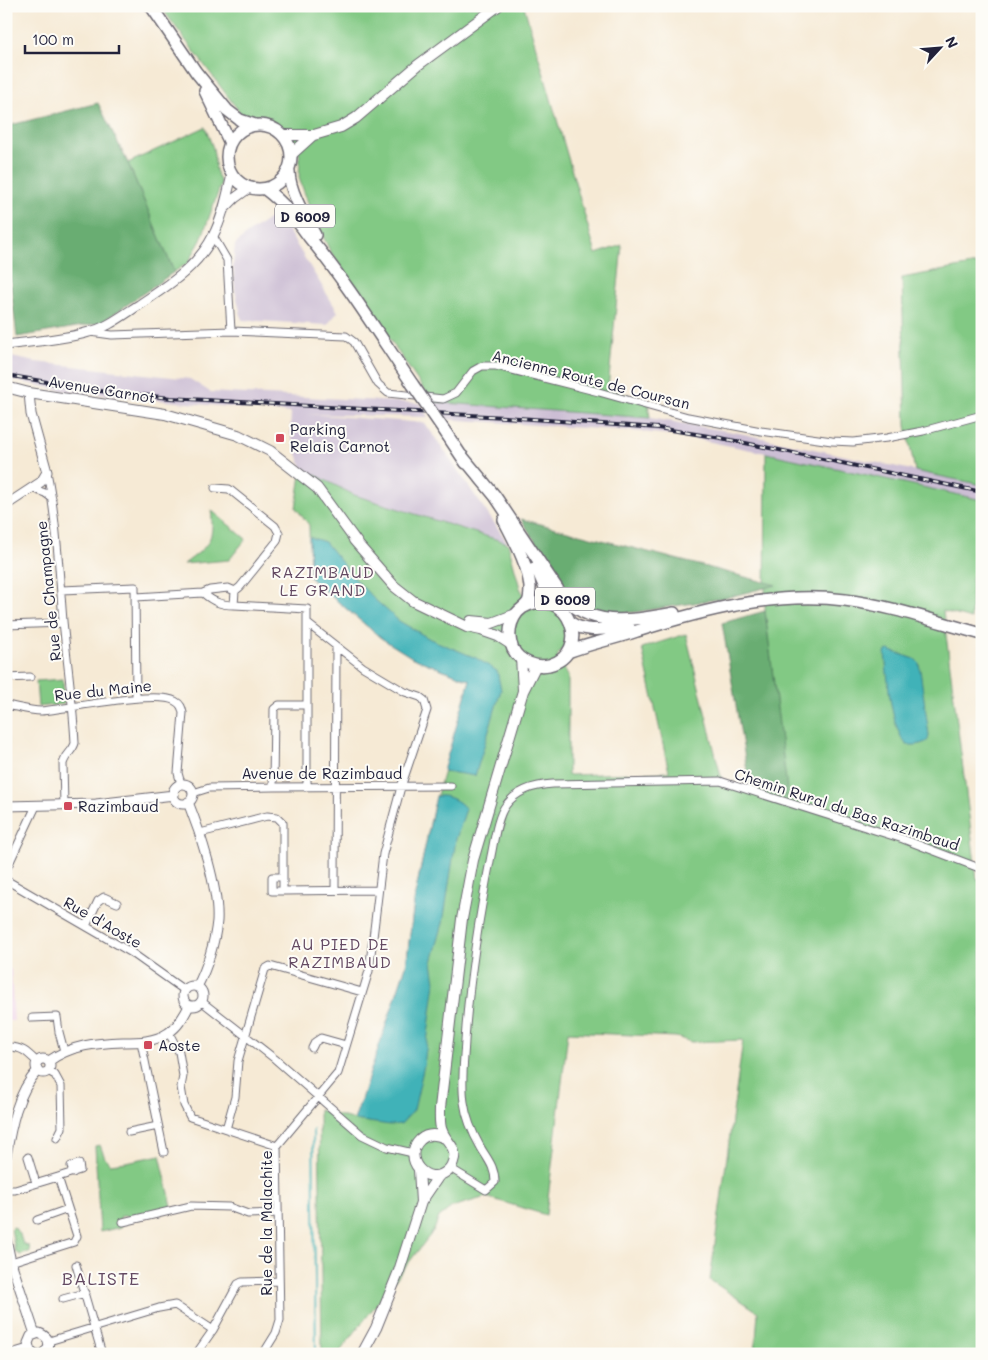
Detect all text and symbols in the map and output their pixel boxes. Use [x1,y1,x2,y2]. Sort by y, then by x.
scale bar [25,22,119,54]
north arrow [916,22,966,72]
text: 100 m [32,29,74,49]
text: N [941,33,963,51]
road number: D 6009 [275,205,335,228]
street label: Ancienne Route de Coursan [490,345,692,413]
street label: Avenue Carnot [47,371,157,407]
place label: Parking Relais Carnot [290,419,390,456]
marker: Parking Relais Carnot [274,432,286,444]
street label: Rue de Champagne [31,520,65,662]
district label: RAZIMBAUD LE GRAND [271,561,375,600]
road number: D 6009 [535,588,595,610]
street label: Rue du Maine [53,675,153,705]
street label: Avenue de Razimbaud [242,763,402,783]
street label: Chemin Rural du Bas Razimbaud [732,763,962,855]
place label: Razimbaud [78,796,158,816]
marker: Razimbaud [62,800,74,812]
street label: Rue d'Aoste [60,892,146,952]
district label: AU PIED DE RAZIMBAUD [288,933,392,972]
place label: Aoste [158,1035,200,1055]
marker: Aoste [142,1039,154,1051]
street label: Rue de la Malachite [256,1150,276,1296]
district label: BALISTE [62,1266,140,1290]

